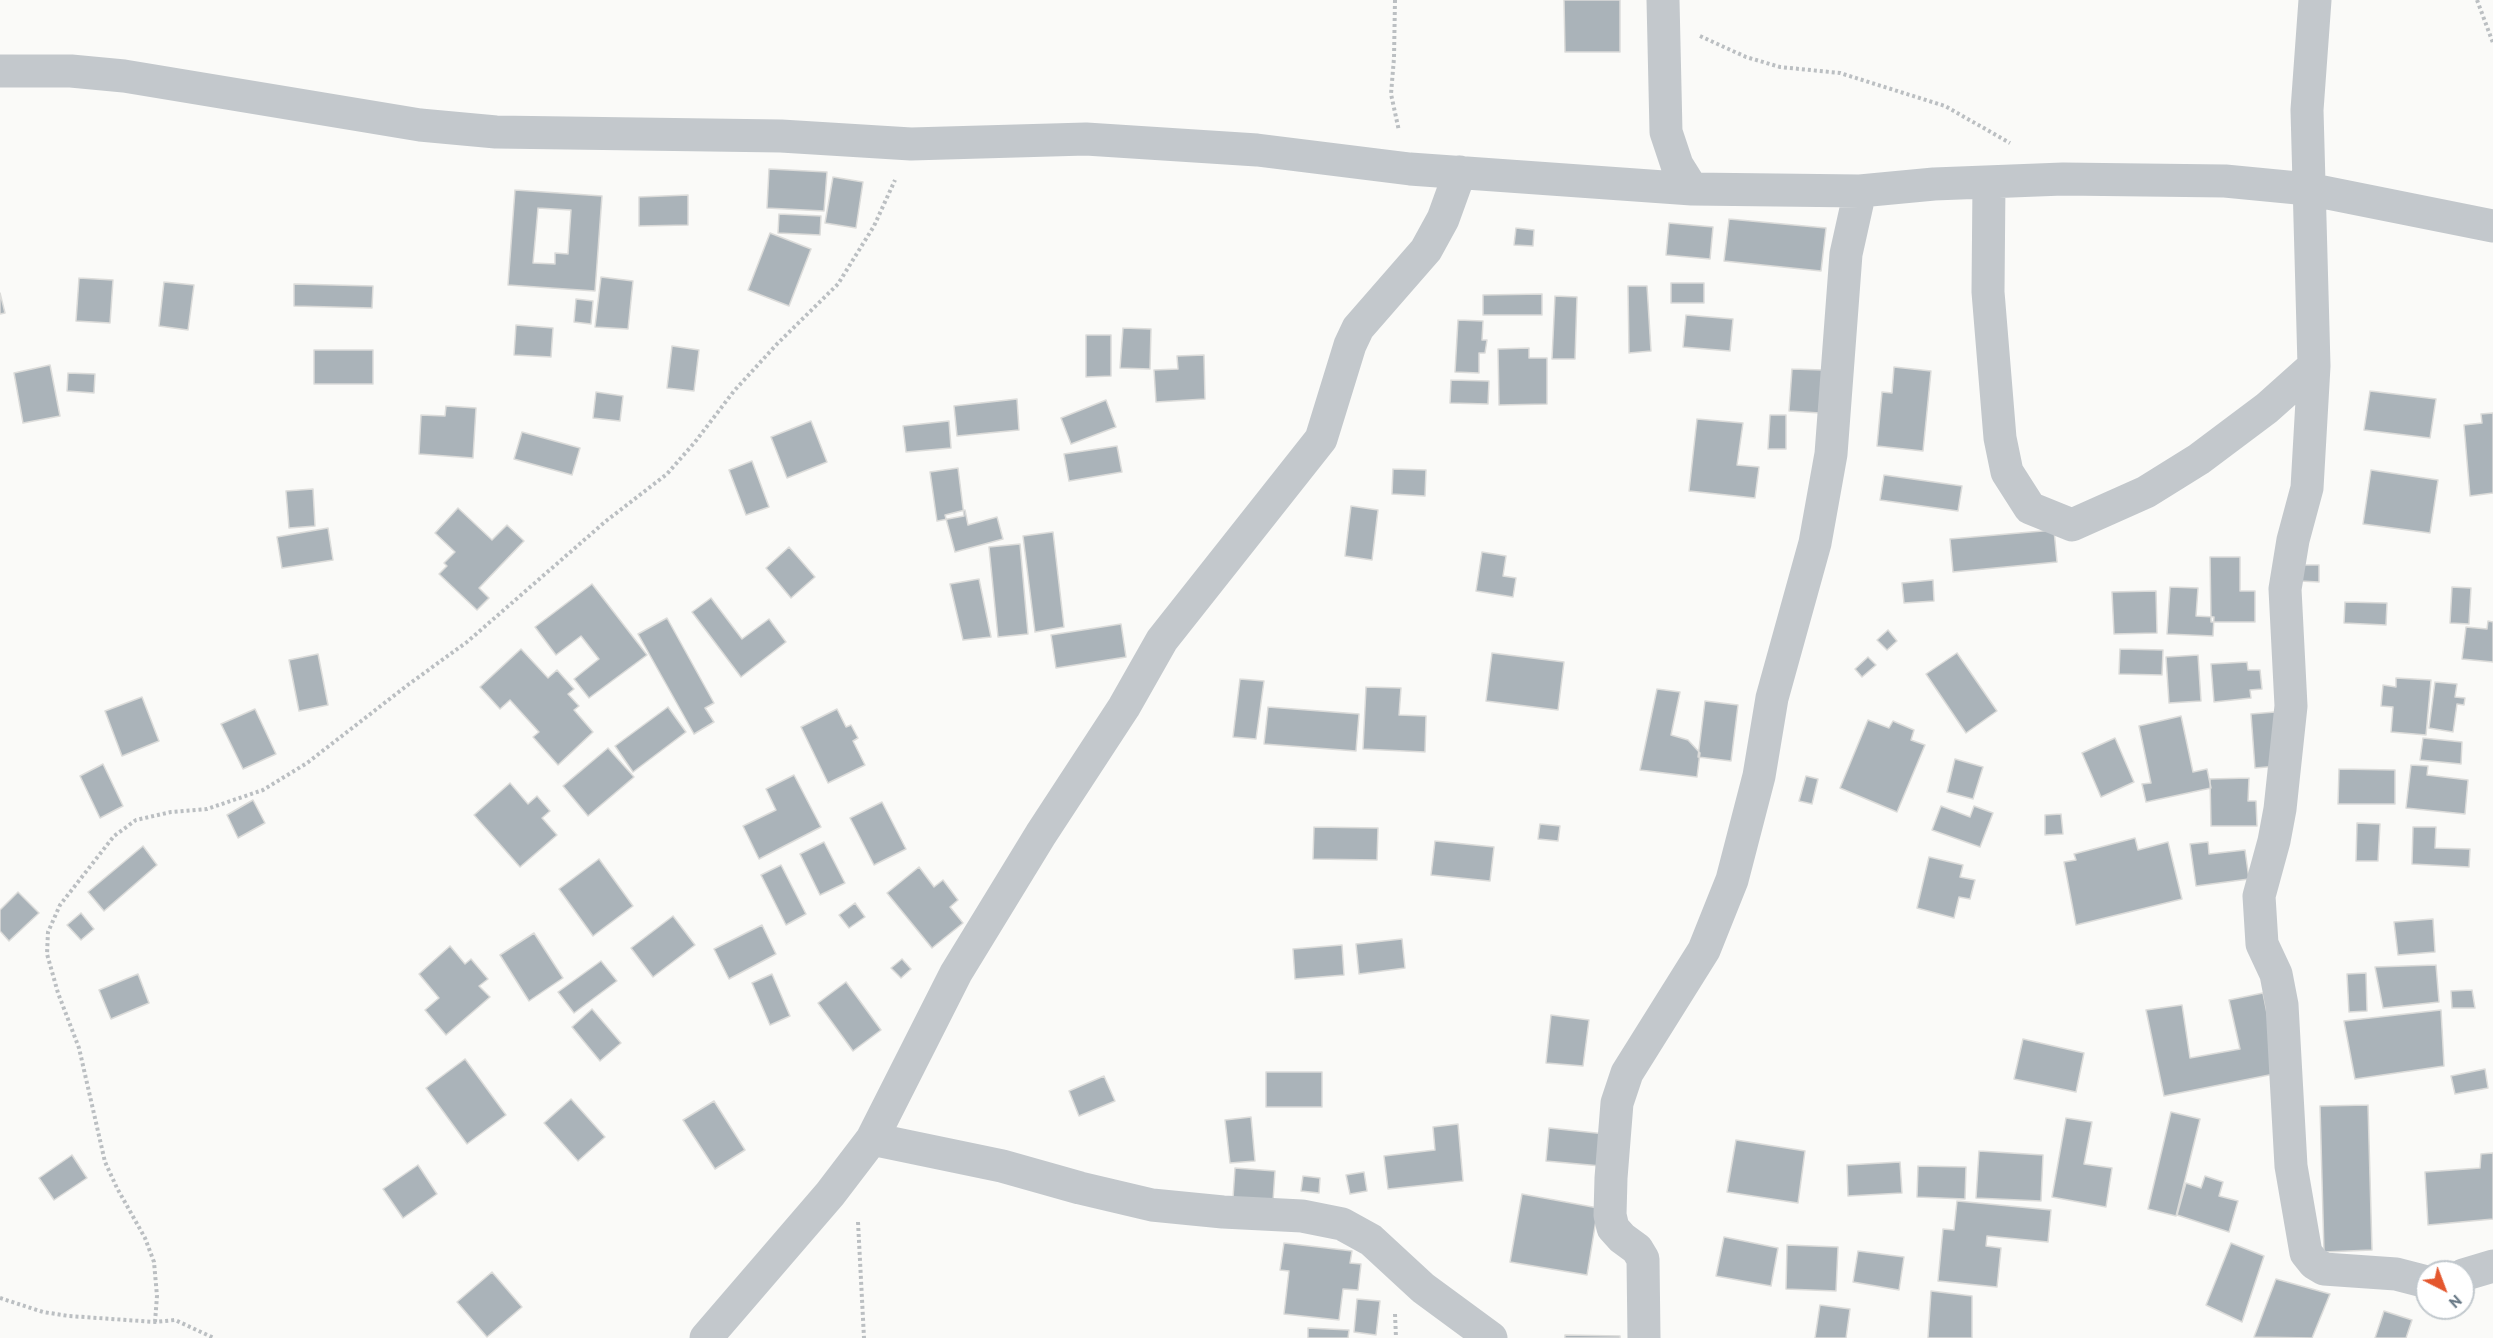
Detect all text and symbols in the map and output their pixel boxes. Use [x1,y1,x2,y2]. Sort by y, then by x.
north arrow [2415,1260,2475,1320]
text: N [2445,1291,2466,1313]

